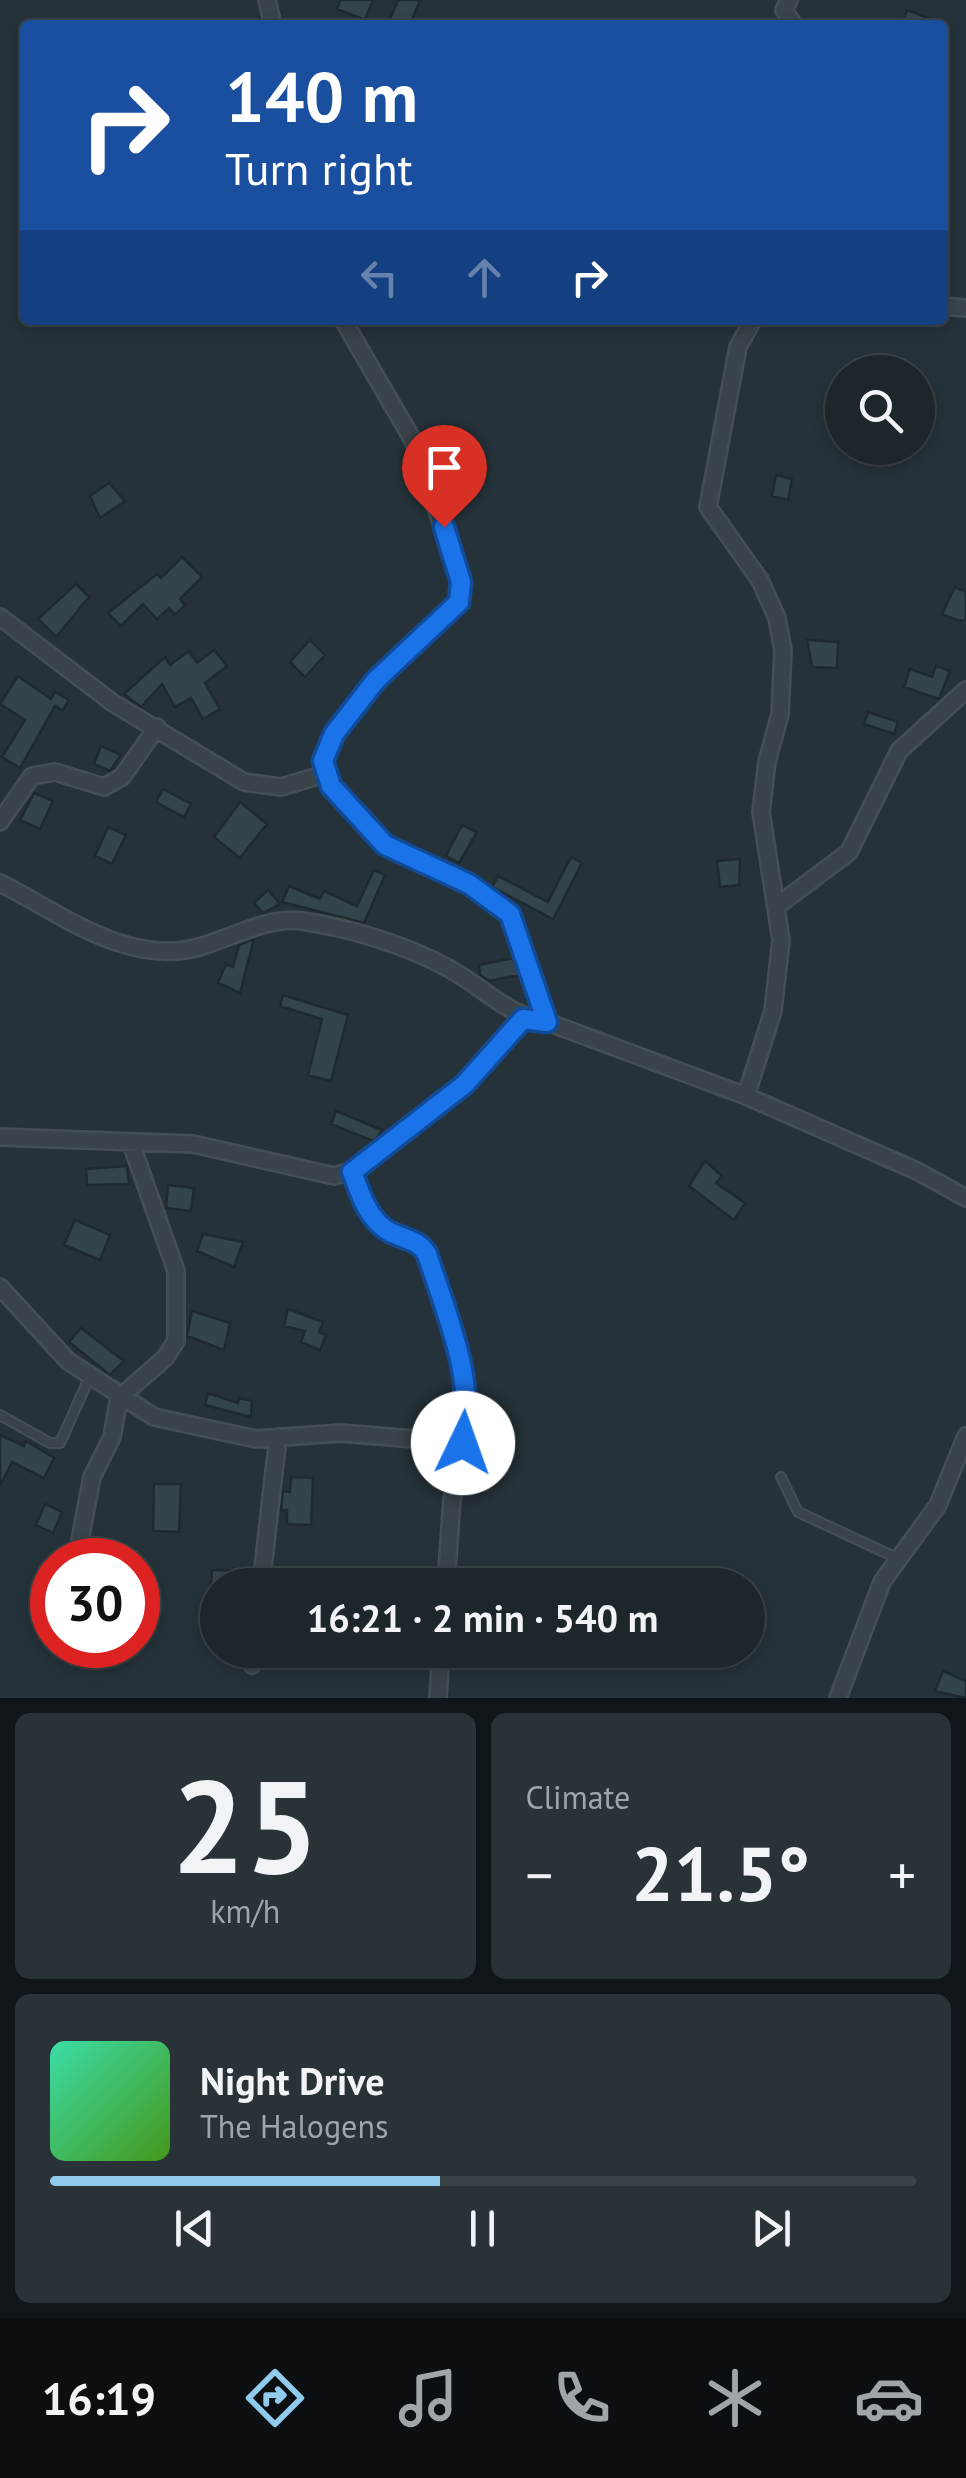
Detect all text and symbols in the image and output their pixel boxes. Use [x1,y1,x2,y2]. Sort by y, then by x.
text: 140 m [225,51,418,141]
icon: right [60,60,190,190]
text: Turn right [225,139,413,197]
icon: left [352,250,407,305]
icon: ahead [457,250,512,305]
icon: right [562,250,617,305]
map controls [825,355,935,465]
button: search [825,355,935,465]
pin [402,425,487,528]
icon: arrive [417,440,472,495]
position arrow [411,1391,515,1495]
speed limit sign: 30 [30,1538,160,1668]
text: 16:21 · 2 min · 540 m [307,1593,658,1642]
text: 25 [172,1741,319,1909]
text: Climate [526,1776,630,1818]
text: 21.5° [631,1825,810,1922]
text: − [526,1839,553,1910]
text: + [888,1839,916,1910]
text: km/h [210,1890,280,1932]
text: Night Drive [200,2056,384,2105]
text: The Halogens [200,2105,388,2147]
icon: previous [167,2201,222,2256]
icon: pause [455,2201,510,2256]
icon: next [744,2201,799,2256]
icon: directions [240,2363,310,2433]
icon: music [393,2363,463,2433]
icon: phone [547,2363,617,2433]
icon: climate [700,2363,770,2433]
icon: car [854,2363,924,2433]
text: 16:19 [42,2369,156,2427]

